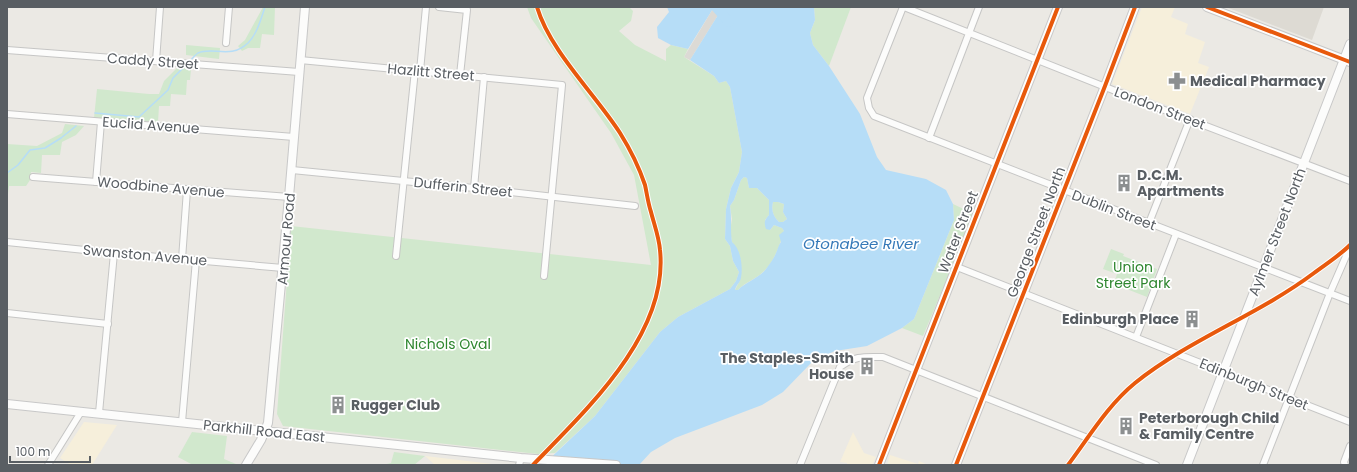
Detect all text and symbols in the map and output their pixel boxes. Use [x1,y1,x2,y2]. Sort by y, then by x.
street label: Caddy Street [107,48,199,74]
street label: Hazlitt Street [387,58,475,86]
pharmacy icon: Medical Pharmacy [1167,71,1187,91]
place label: Medical Pharmacy [1190,71,1326,91]
street label: London Street [1112,81,1208,135]
street label: Euclid Avenue [102,112,201,138]
street label: George Street North [1002,164,1070,300]
place label: D.C.M. Apartments [1137,165,1225,201]
street label: Aylmer Street North [1243,165,1311,299]
street label: Woodbine Avenue [96,171,226,203]
street label: Dufferin Street [413,172,513,202]
building icon: D.C.M. Apartments [1114,173,1134,193]
street label: Dublin Street [1069,185,1159,235]
street label: Water Street [933,188,983,276]
street label: Armour Road [272,192,300,286]
water label: Otonabee River [803,233,919,254]
street label: Swanston Avenue [82,240,208,270]
park label: Union Street Park [1096,257,1171,293]
place label: Edinburgh Place [1062,309,1179,329]
building icon: Edinburgh Place [1182,309,1202,329]
park label: Nichols Oval [405,334,491,354]
place label: The Staples-Smith House [720,348,854,384]
street label: Edinburgh Street [1197,353,1311,415]
building icon: The Staples-Smith House [857,356,877,376]
building icon: Rugger Club [328,395,348,415]
place label: Rugger Club [351,395,440,415]
place label: Peterborough Child & Family Centre [1139,408,1279,444]
street label: Parkhill Road East [202,415,326,447]
building icon: Peterborough Child & Family Centre [1116,416,1136,436]
scale bar [10,438,90,464]
text: 100 m [16,443,50,460]

